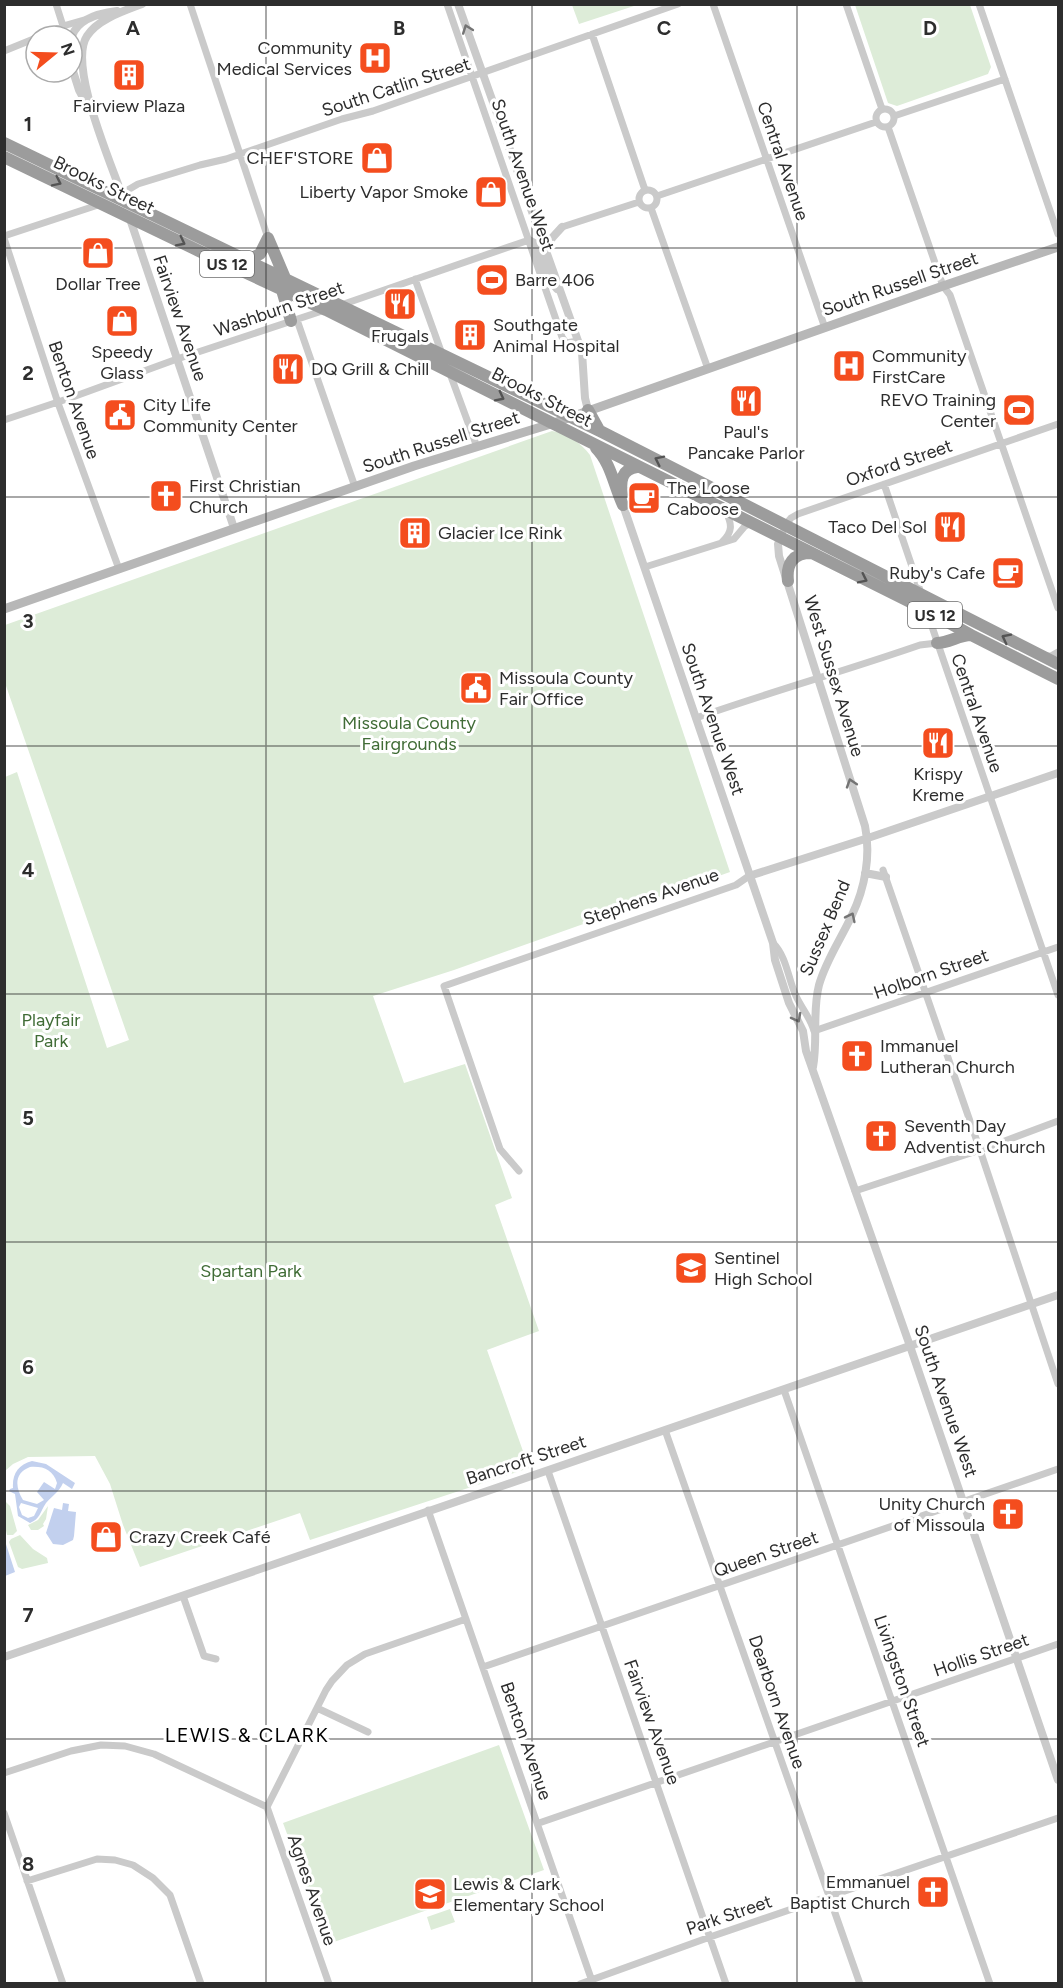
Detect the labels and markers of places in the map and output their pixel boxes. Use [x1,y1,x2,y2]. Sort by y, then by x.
place label: Community Medical Services [216,37,353,80]
hospital icon: Community Medical Services [357,40,393,76]
building icon: Fairview Plaza [111,57,147,93]
place label: Fairview Plaza [73,95,185,117]
shop icon: CHEF'STORE [359,140,395,176]
place label: CHEF'STORE [247,147,354,169]
shop icon: Liberty Vapor Smoke [473,174,509,210]
place label: Liberty Vapor Smoke [300,181,468,203]
shop icon: Dollar Tree [80,235,116,271]
sports icon: Barre 406 [474,262,510,298]
place label: Barre 406 [515,269,595,291]
place label: Dollar Tree [55,273,141,295]
restaurant icon: Frugals [382,286,418,322]
shop icon: Speedy Glass [104,303,140,339]
place label: Southgate Animal Hospital [493,314,619,357]
building icon: Southgate Animal Hospital [452,317,488,353]
place label: Frugals [371,325,429,347]
place label: Speedy Glass [91,341,153,384]
place label: Community FirstCare [872,345,967,388]
hospital icon: Community FirstCare [831,348,867,384]
restaurant icon: DQ Grill & Chill [270,351,306,387]
place label: DQ Grill & Chill [311,358,429,380]
restaurant icon: Paul's Pancake Parlor [728,383,764,419]
place label: REVO Training Center [880,389,996,432]
sports icon: REVO Training Center [1001,392,1037,428]
place label: City Life Community Center [143,394,298,437]
public building icon: City Life Community Center [102,397,138,433]
place label: Paul's Pancake Parlor [687,421,805,464]
place label: First Christian Church [189,475,301,518]
place label: The Loose Caboose [667,477,750,520]
church icon: First Christian Church [148,478,184,514]
cafe icon: The Loose Caboose [626,480,662,516]
restaurant icon: Taco Del Sol [932,509,968,545]
building icon: Glacier Ice Rink [397,515,433,551]
place label: Taco Del Sol [828,516,927,538]
place label: Glacier Ice Rink [438,522,562,544]
cafe icon: Ruby's Cafe [990,555,1026,591]
place label: Ruby's Cafe [889,562,985,584]
place label: Missoula County Fair Office [499,667,634,710]
public building icon: Missoula County Fair Office [458,670,494,706]
restaurant icon: Krispy Kreme [920,725,956,761]
place label: Krispy Kreme [912,763,964,806]
place label: Immanuel Lutheran Church [880,1035,1015,1078]
church icon: Immanuel Lutheran Church [839,1038,875,1074]
place label: Seventh Day Adventist Church [904,1115,1045,1158]
church icon: Seventh Day Adventist Church [863,1118,899,1154]
place label: Sentinel High School [714,1247,812,1290]
school or university icon: Sentinel High School [673,1250,709,1286]
place label: Unity Church of Missoula [878,1493,985,1536]
church icon: Unity Church of Missoula [990,1496,1026,1532]
shop icon: Crazy Creek Café [88,1519,124,1555]
place label: Crazy Creek Café [129,1526,271,1548]
place label: Emmanuel Baptist Church [790,1871,910,1914]
place label: Lewis & Clark Elementary School [453,1873,604,1916]
church icon: Emmanuel Baptist Church [915,1874,951,1910]
school or university icon: Lewis & Clark Elementary School [412,1876,448,1912]

